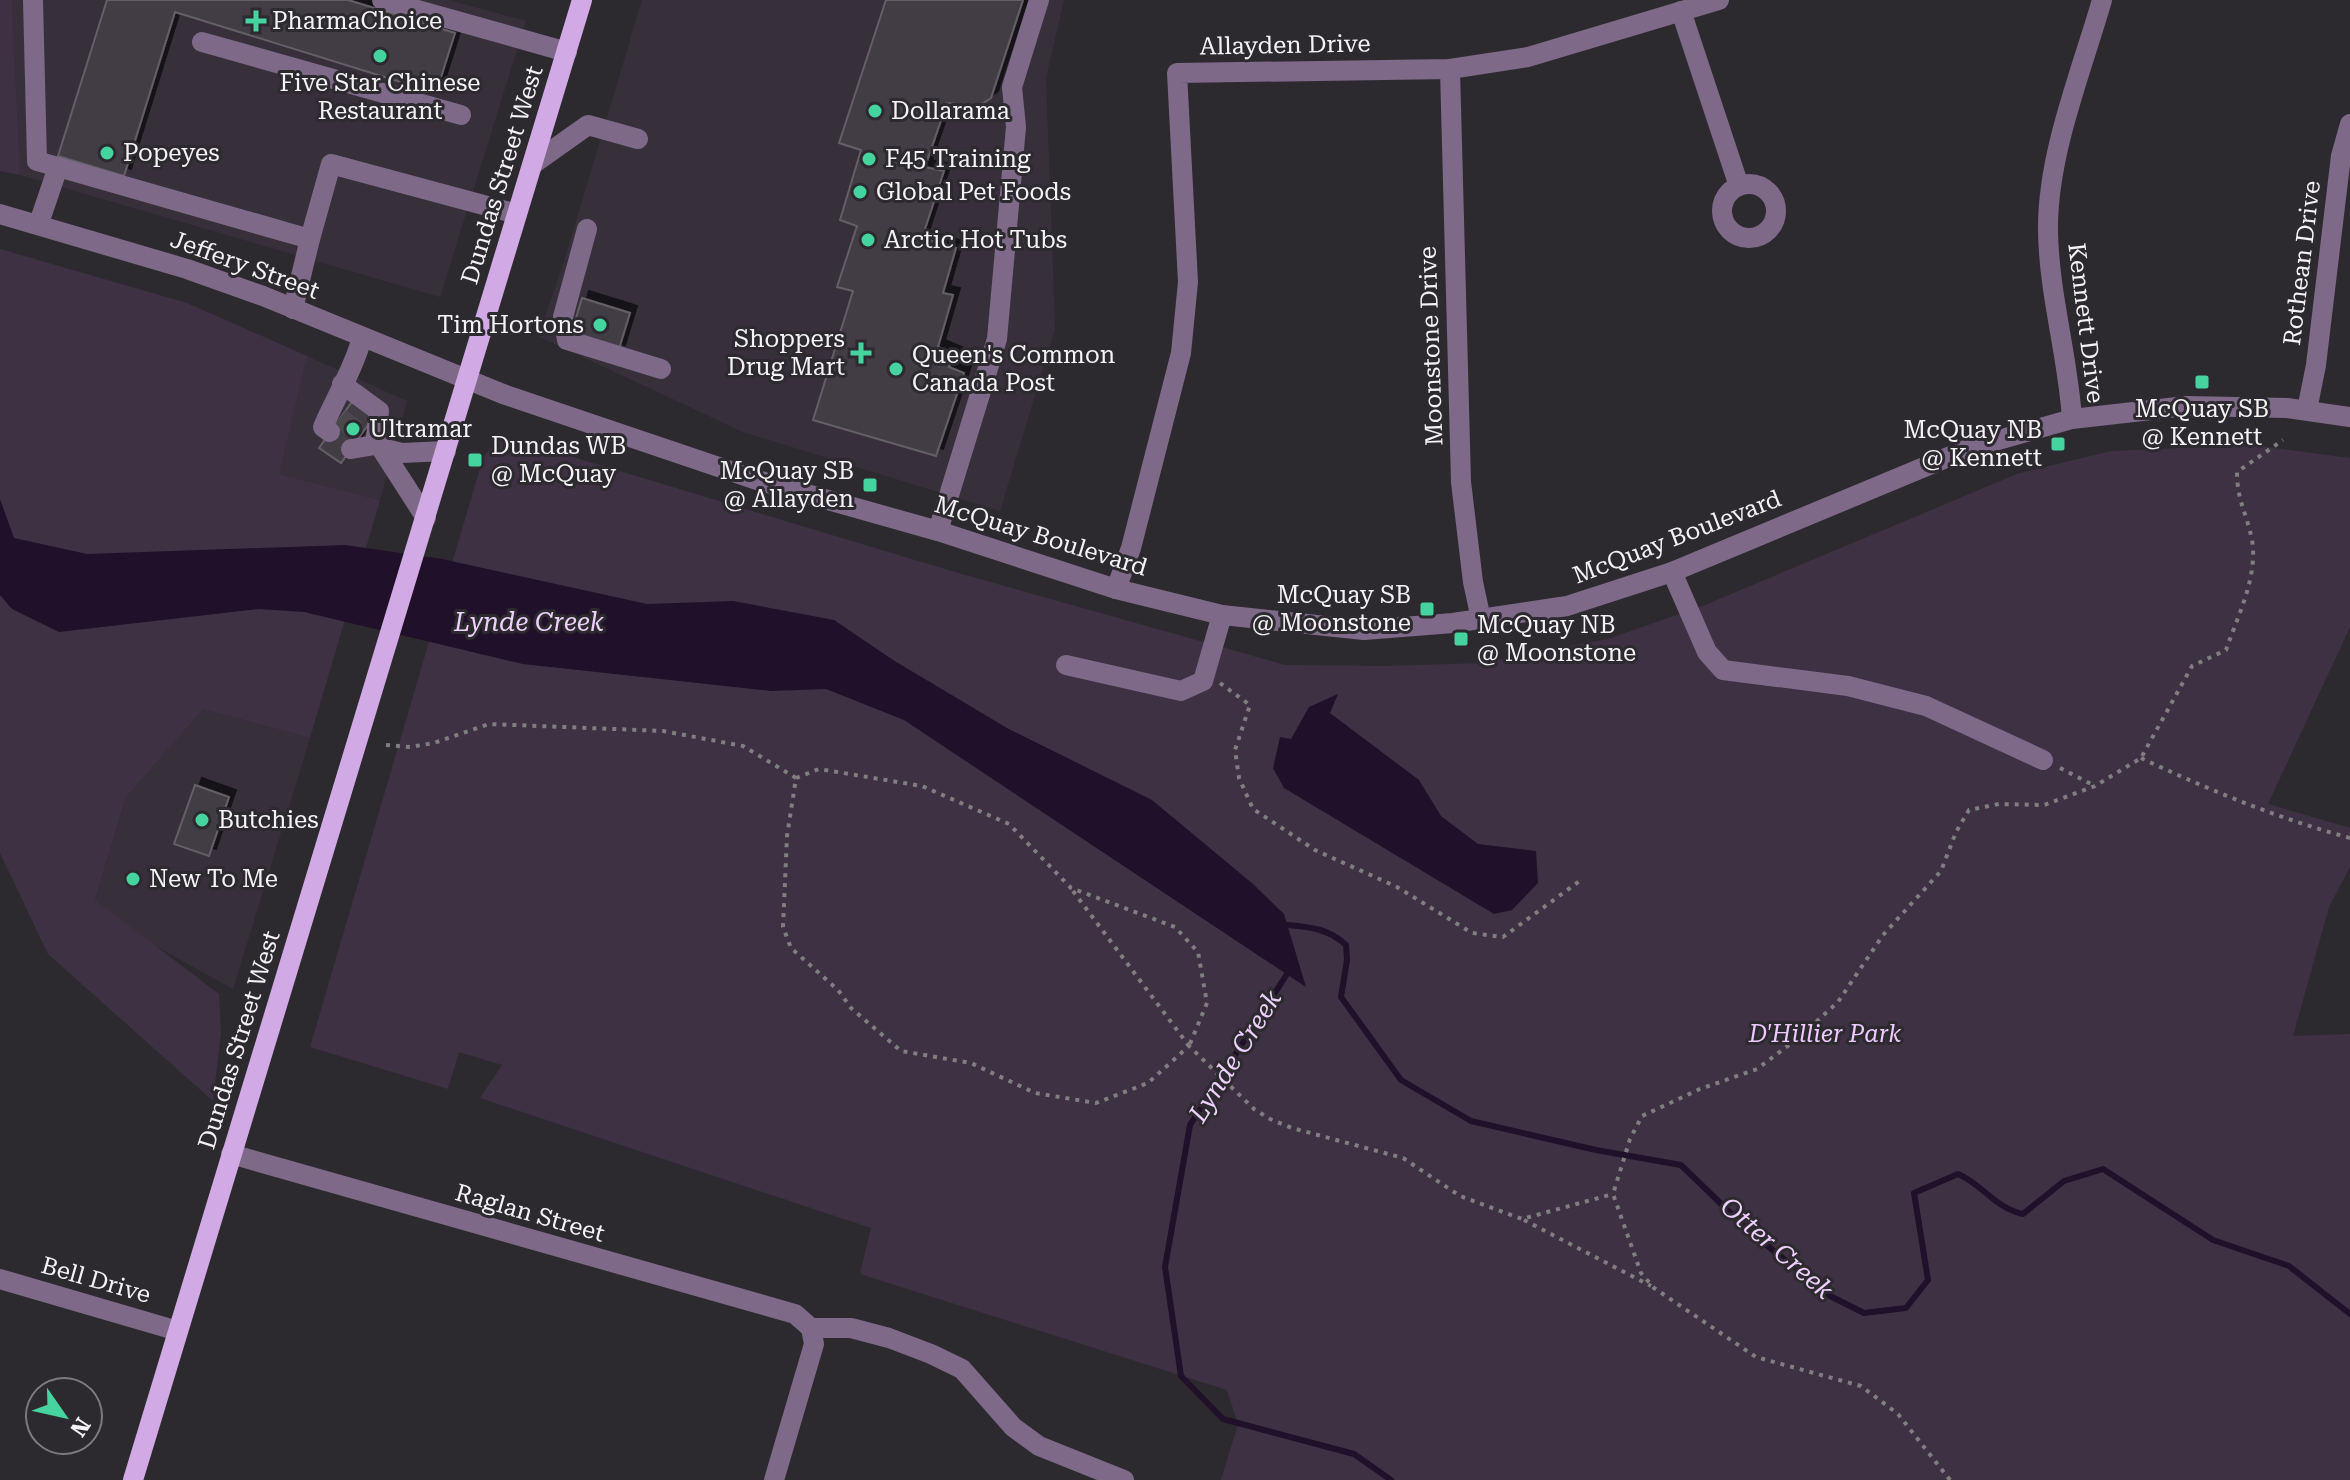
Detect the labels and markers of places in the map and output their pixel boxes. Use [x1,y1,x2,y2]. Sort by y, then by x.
place label: PharmaChoice [272,7,442,35]
marker: PharmaChoice [247,12,265,30]
marker: Five Star Chinese Restaurant [371,47,389,65]
place label: Five Star Chinese Restaurant [280,69,480,125]
place label: Dollarama [891,97,1010,125]
marker: Dollarama [866,102,884,120]
place label: Popeyes [123,139,220,167]
marker: Popeyes [98,144,116,162]
place label: F45 Training [885,145,1031,173]
marker: F45 Training [860,150,878,168]
place label: Global Pet Foods [876,178,1071,206]
marker: Global Pet Foods [851,183,869,201]
place label: Arctic Hot Tubs [884,226,1067,254]
marker: Arctic Hot Tubs [859,231,877,249]
place label: Tim Hortons [437,311,584,339]
marker: Tim Hortons [591,316,609,334]
place label: Shoppers Drug Mart [727,325,845,381]
place label: Queen's Common Canada Post [912,341,1115,397]
marker: Shoppers Drug Mart [852,344,870,362]
marker: Queen's Common Canada Post [887,360,905,378]
marker: McQuay SB @ Kennett [2193,373,2211,391]
place label: McQuay SB @ Kennett [2135,395,2269,451]
place label: Ultramar [369,415,472,443]
place label: McQuay NB @ Kennett [1904,416,2042,472]
marker: Ultramar [344,420,362,438]
place label: Dundas WB @ McQuay [491,432,626,488]
marker: McQuay NB @ Kennett [2049,435,2067,453]
marker: Dundas WB @ McQuay [466,451,484,469]
place label: McQuay SB @ Allayden [720,457,854,513]
marker: McQuay SB @ Allayden [861,476,879,494]
place label: McQuay SB @ Moonstone [1252,581,1411,637]
marker: McQuay SB @ Moonstone [1418,600,1436,618]
place label: McQuay NB @ Moonstone [1477,611,1636,667]
marker: McQuay NB @ Moonstone [1452,630,1470,648]
place label: Butchies [218,806,319,834]
marker: Butchies [193,811,211,829]
place label: New To Me [149,865,278,893]
marker: New To Me [124,870,142,888]

